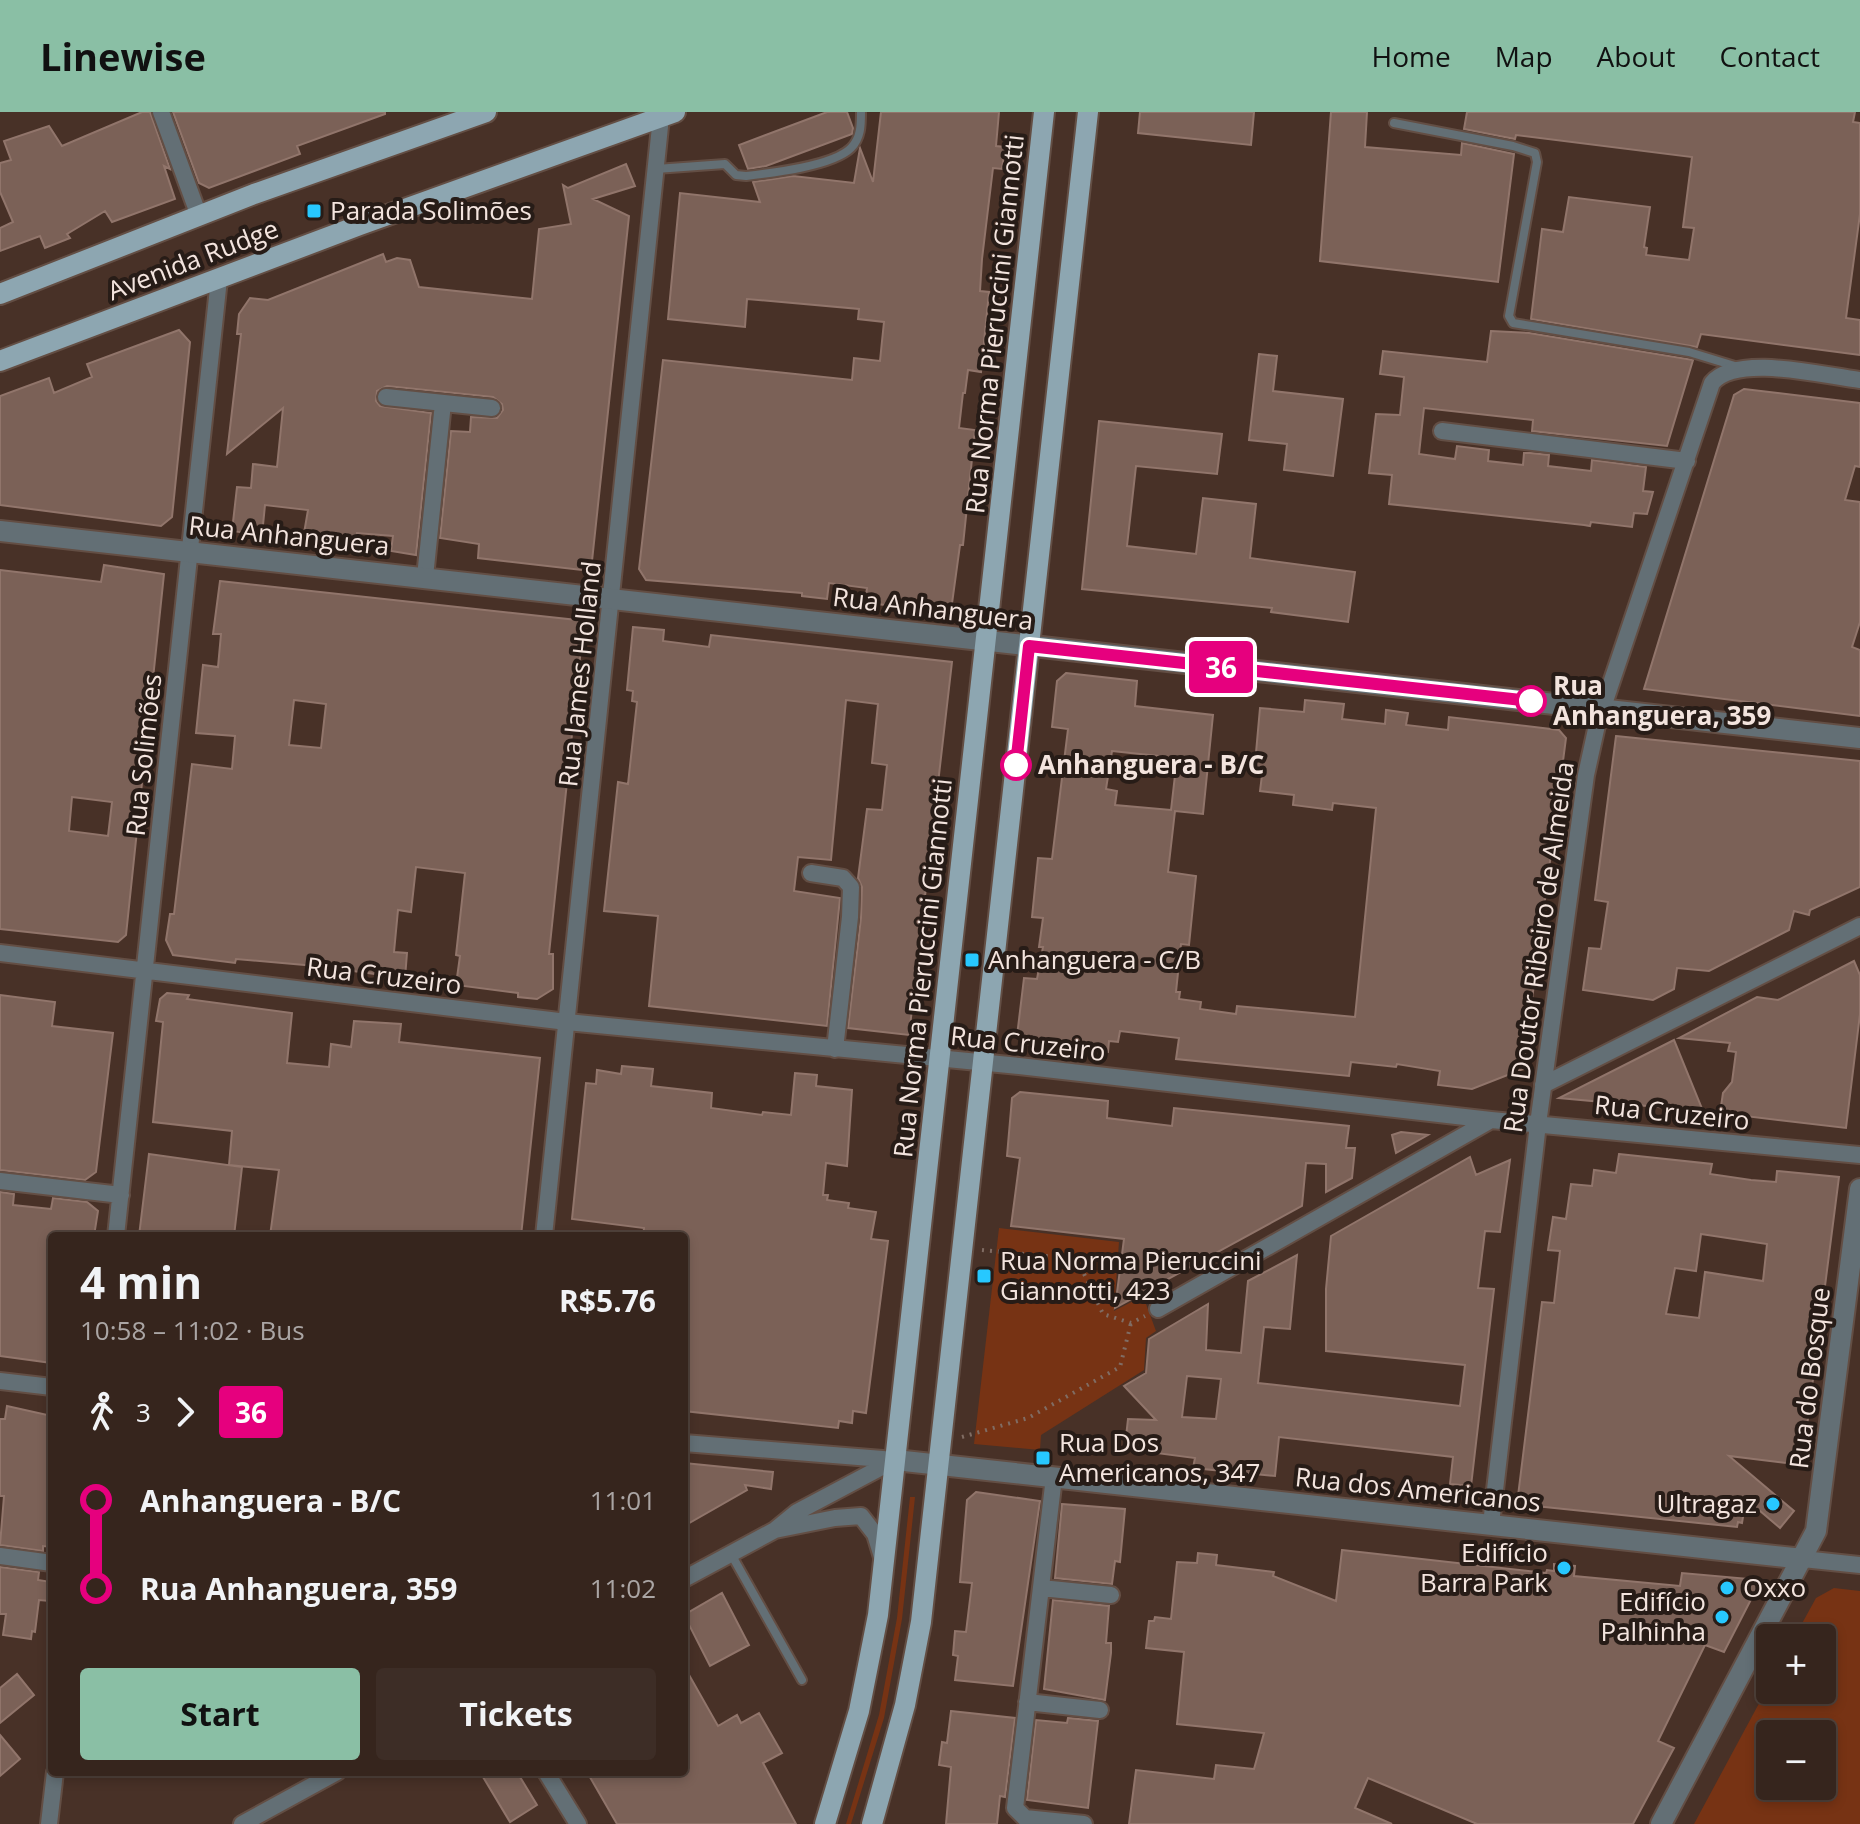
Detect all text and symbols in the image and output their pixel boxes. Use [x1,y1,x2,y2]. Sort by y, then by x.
text: Linewise [40,30,206,82]
text: Home [1372,37,1451,75]
text: Map [1495,37,1553,75]
text: About [1597,37,1675,75]
text: Contact [1719,37,1820,75]
street label: Rua Norma Pieruccini Giannotti [956,133,1032,515]
place label: Parada Solimões [330,192,532,228]
marker: Parada Solimões [305,202,323,220]
street label: Avenida Rudge [102,210,283,308]
street label: Rua Anhanguera [187,507,391,563]
street label: Rua James Holland [549,559,609,788]
street label: Rua Anhanguera [831,578,1035,638]
line badge: 36 [1185,641,1257,693]
text: 36 [1205,648,1237,686]
place label: Rua Anhanguera, 359 [1553,667,1771,733]
street label: Rua Solimões [117,672,169,838]
marker: Rua Anhanguera, 359 [1516,686,1546,716]
place label: Anhanguera - B/C [1038,746,1264,782]
marker: Anhanguera - B/C [1001,750,1031,780]
street label: Rua Doutor Ribeiro de Almeida [1494,759,1582,1135]
street label: Rua Norma Pieruccini Giannotti [884,777,960,1159]
place label: Anhanguera - C/B [988,941,1201,977]
street label: Rua Cruzeiro [305,948,464,1002]
marker: Anhanguera - C/B [963,951,981,969]
street label: Rua Cruzeiro [949,1017,1107,1069]
street label: Rua Cruzeiro [1593,1086,1751,1138]
place label: Rua Norma Pieruccini Giannotti, 423 [1000,1242,1262,1308]
text: 4 min [80,1252,202,1312]
marker: Rua Norma Pieruccini Giannotti, 423 [975,1267,993,1285]
text: R$5.76 [559,1280,656,1321]
street label: Rua do Bosque [1780,1285,1838,1471]
text: 10:58 – 11:02 · Bus [80,1312,305,1348]
icon: walk [80,1390,124,1434]
icon: forward [163,1390,207,1434]
text: 36 [235,1393,267,1431]
text: 3 [136,1394,151,1430]
place label: Rua Dos Americanos, 347 [1059,1424,1260,1490]
marker: Rua Dos Americanos, 347 [1034,1449,1052,1467]
street label: Rua dos Americanos [1293,1458,1543,1520]
text: Anhanguera - B/C [140,1480,401,1521]
text: 11:01 [590,1482,656,1518]
place label: Ultragaz [1656,1485,1757,1521]
marker: Ultragaz [1764,1495,1782,1513]
place label: Edifício Barra Park [1420,1534,1548,1600]
marker: Edifício Barra Park [1555,1559,1573,1577]
text: Rua Anhanguera, 359 [140,1568,457,1609]
place label: Oxxo [1743,1569,1806,1605]
text: 11:02 [590,1570,656,1606]
marker: Oxxo [1718,1579,1736,1597]
place label: Edifício Palhinha [1601,1583,1706,1649]
marker: Edifício Palhinha [1713,1608,1731,1626]
map controls [1756,1624,1836,1800]
button: + [1756,1624,1836,1704]
button: Start [80,1668,360,1760]
button: Tickets [376,1668,656,1760]
button: − [1756,1720,1836,1800]

